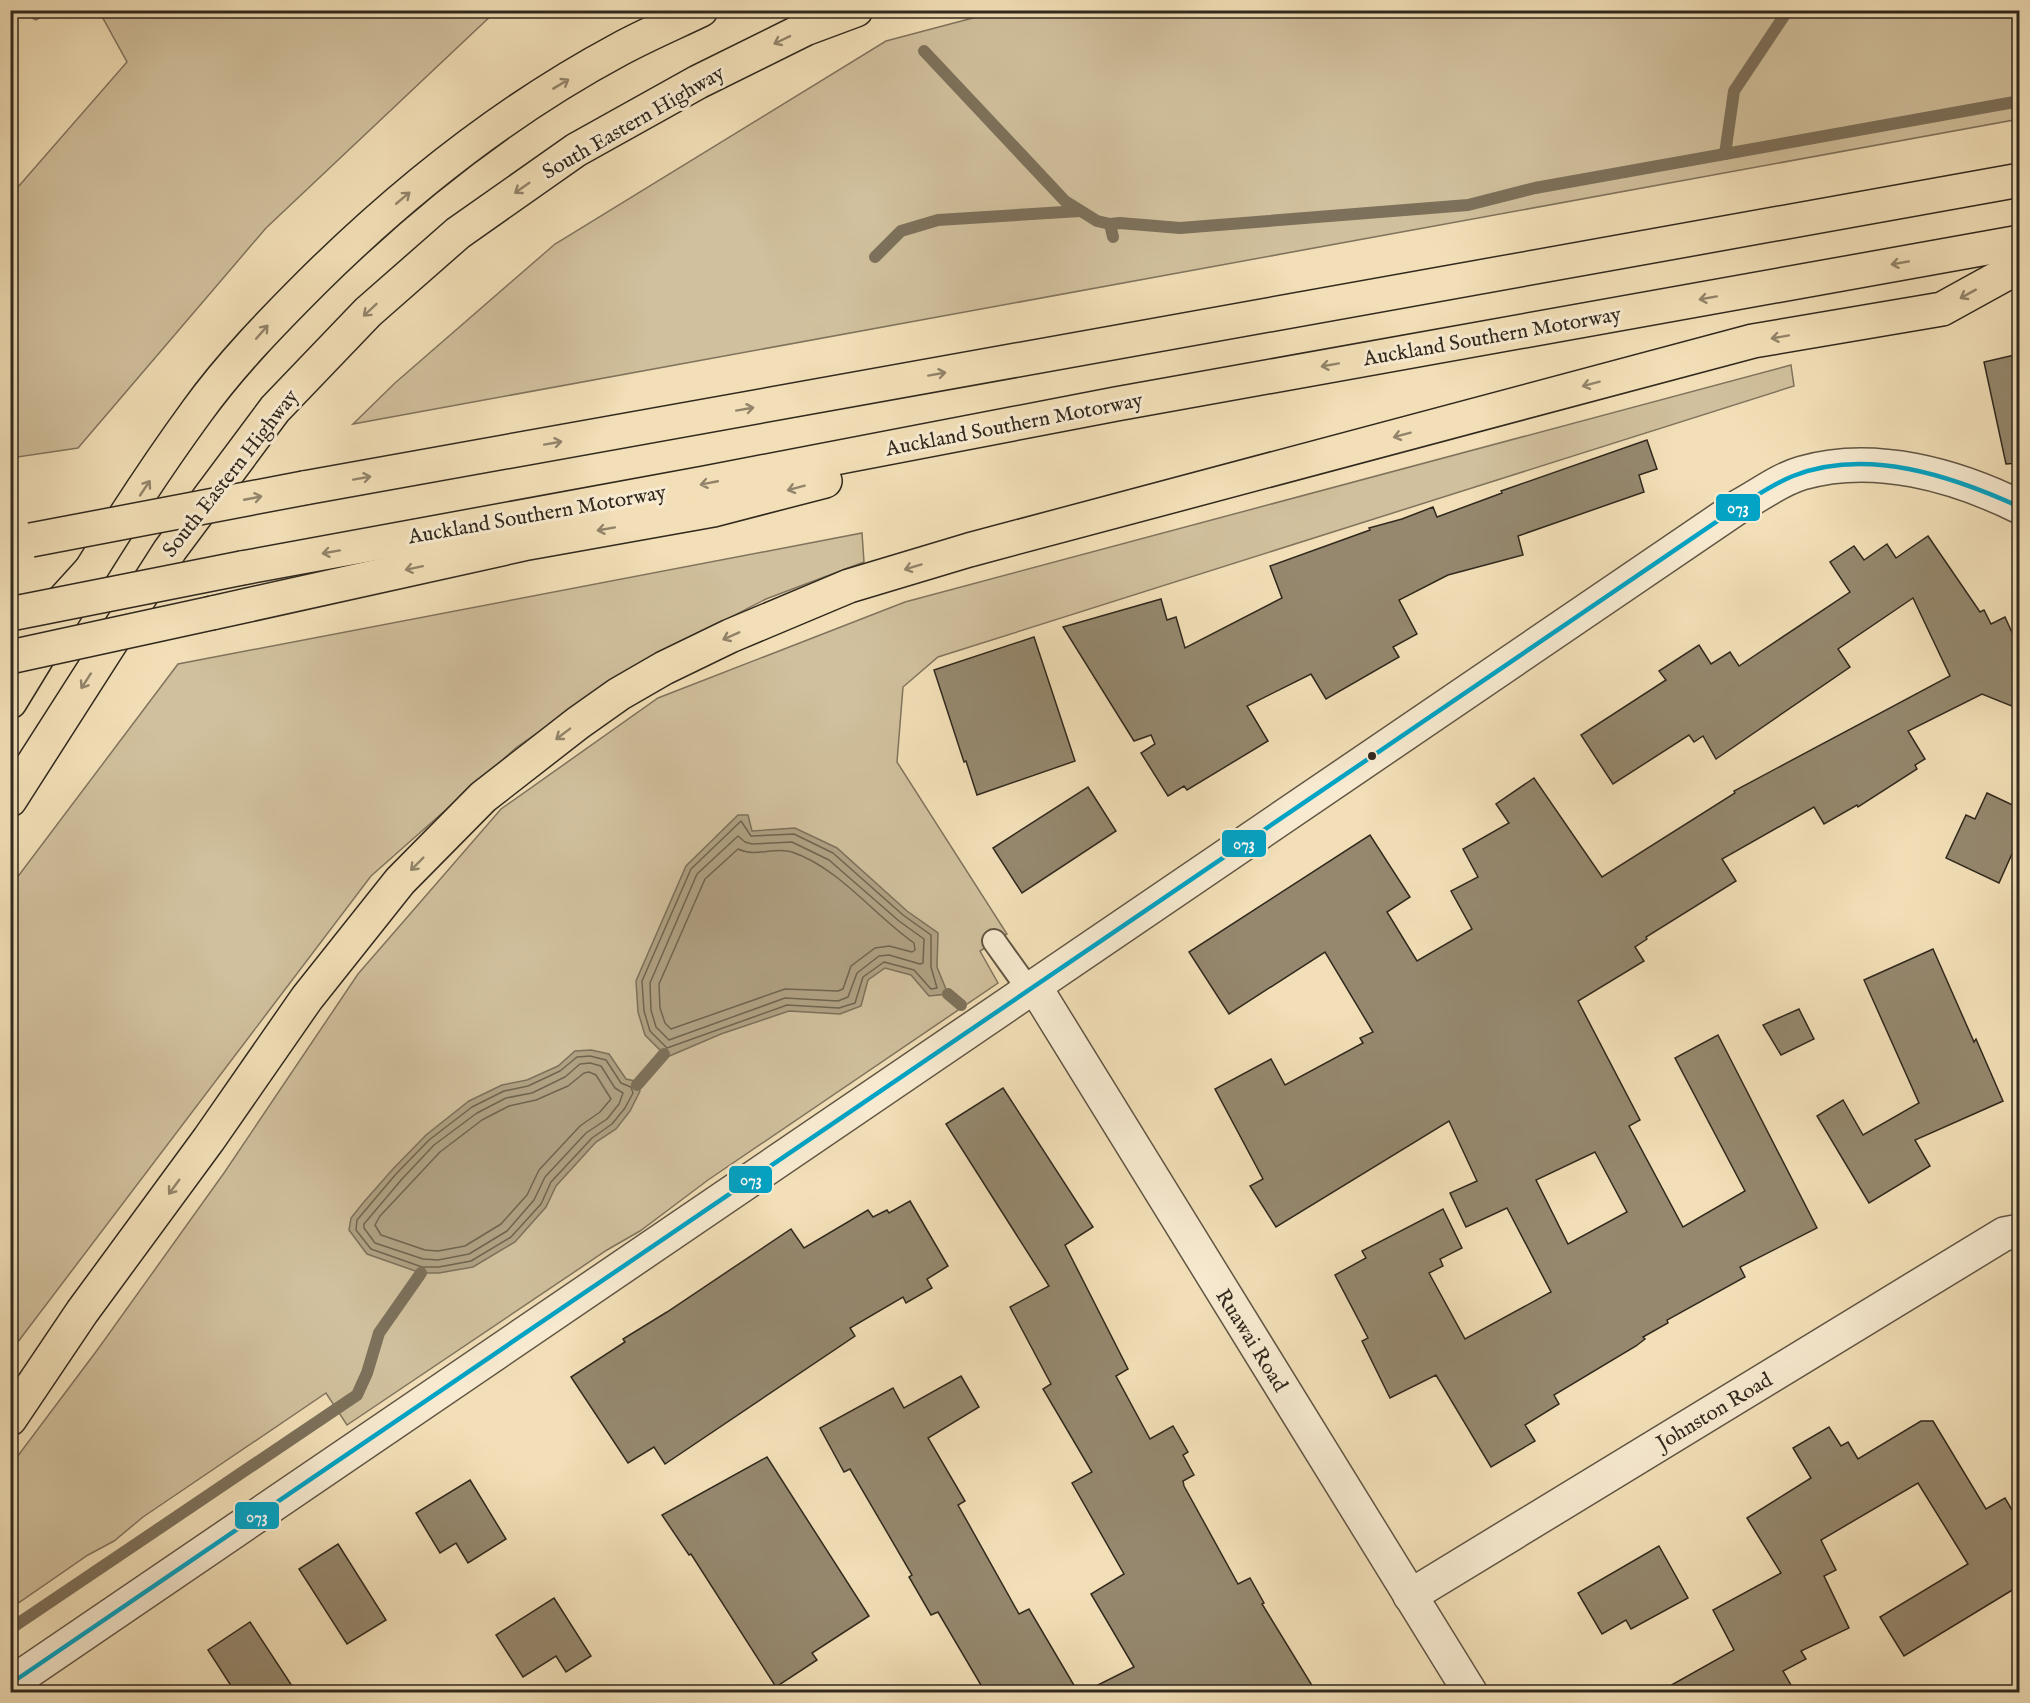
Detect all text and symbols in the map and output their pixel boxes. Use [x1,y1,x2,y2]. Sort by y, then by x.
one-way arrow [774,35,792,47]
street label: South Eastern Highway [538,60,730,187]
one-way arrow [552,78,569,90]
one-way arrow [514,182,530,194]
one-way arrow [395,192,411,205]
one-way arrow [1891,258,1910,269]
one-way arrow [1960,289,1978,300]
one-way arrow [1699,293,1718,304]
street label: Auckland Southern Motorway [1360,301,1624,374]
one-way arrow [363,303,378,317]
one-way arrow [255,325,269,340]
one-way arrow [1770,332,1790,343]
one-way arrow [1321,360,1340,371]
one-way arrow [927,369,947,380]
one-way arrow [1581,379,1600,391]
street label: South Eastern Highway [157,384,306,563]
street label: Auckland Southern Motorway [882,387,1146,464]
one-way arrow [735,403,755,414]
one-way arrow [1393,429,1412,441]
one-way arrow [543,438,563,449]
one-way arrow [351,472,371,483]
one-way arrow [699,478,719,489]
street label: Auckland Southern Motorway [405,479,669,552]
one-way arrow [139,481,151,497]
one-way arrow [787,483,806,495]
one-way arrow [243,492,263,503]
line badge: 073 [1715,493,1761,522]
text: 073 [1727,499,1749,519]
one-way arrow [596,524,616,535]
one-way arrow [322,547,341,558]
one-way arrow [904,562,923,573]
one-way arrow [405,563,425,574]
one-way arrow [722,630,740,642]
one-way arrow [80,672,92,689]
one-way arrow [555,728,571,740]
unlabelled marker [1366,750,1378,762]
line badge: 073 [1221,829,1267,858]
text: 073 [1233,835,1255,855]
one-way arrow [410,856,425,871]
line badge: 073 [728,1165,773,1194]
text: 073 [740,1171,762,1191]
one-way arrow [168,1178,181,1194]
street label: Ruawai Road [1209,1284,1293,1398]
street label: Johnston Road [1650,1367,1778,1459]
line badge: 073 [234,1501,280,1530]
text: 073 [246,1508,268,1528]

